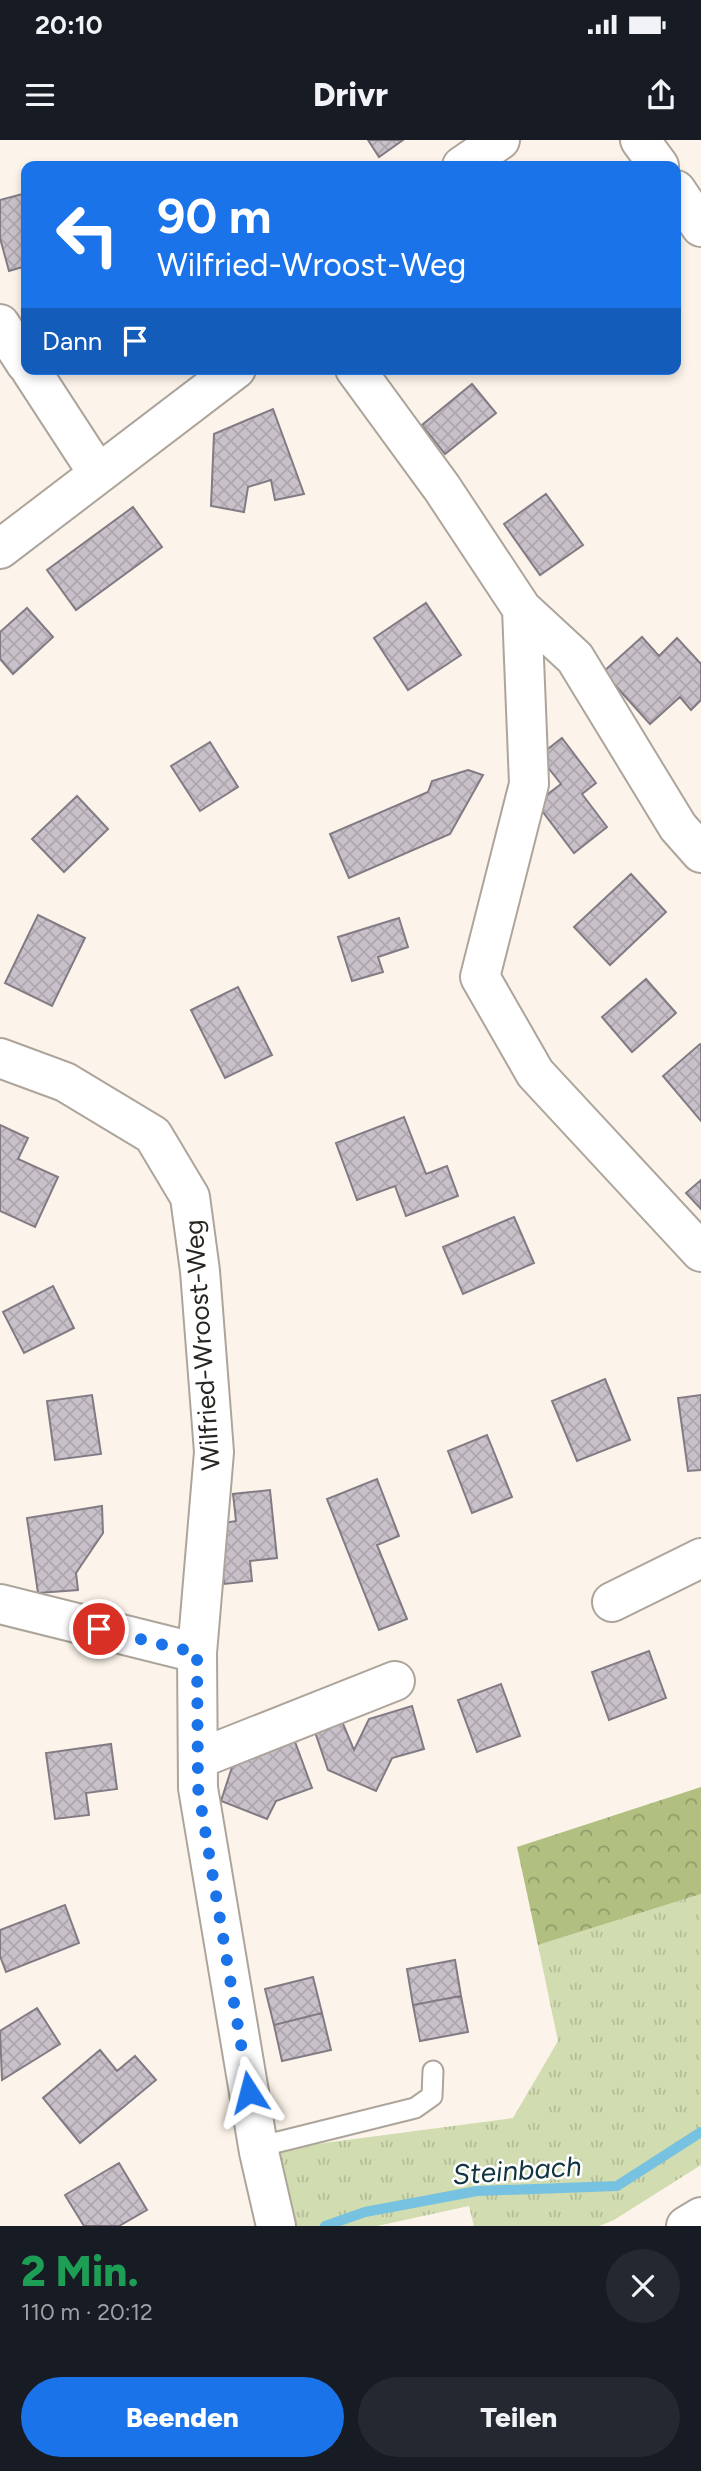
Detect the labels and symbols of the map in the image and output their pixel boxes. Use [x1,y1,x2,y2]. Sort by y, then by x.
street label: Wilfried-Wroost-Weg [177,1219,227,1471]
pin [69,1599,129,1659]
position arrow [212,2055,286,2129]
water label: Steinbach [451,2149,583,2191]

